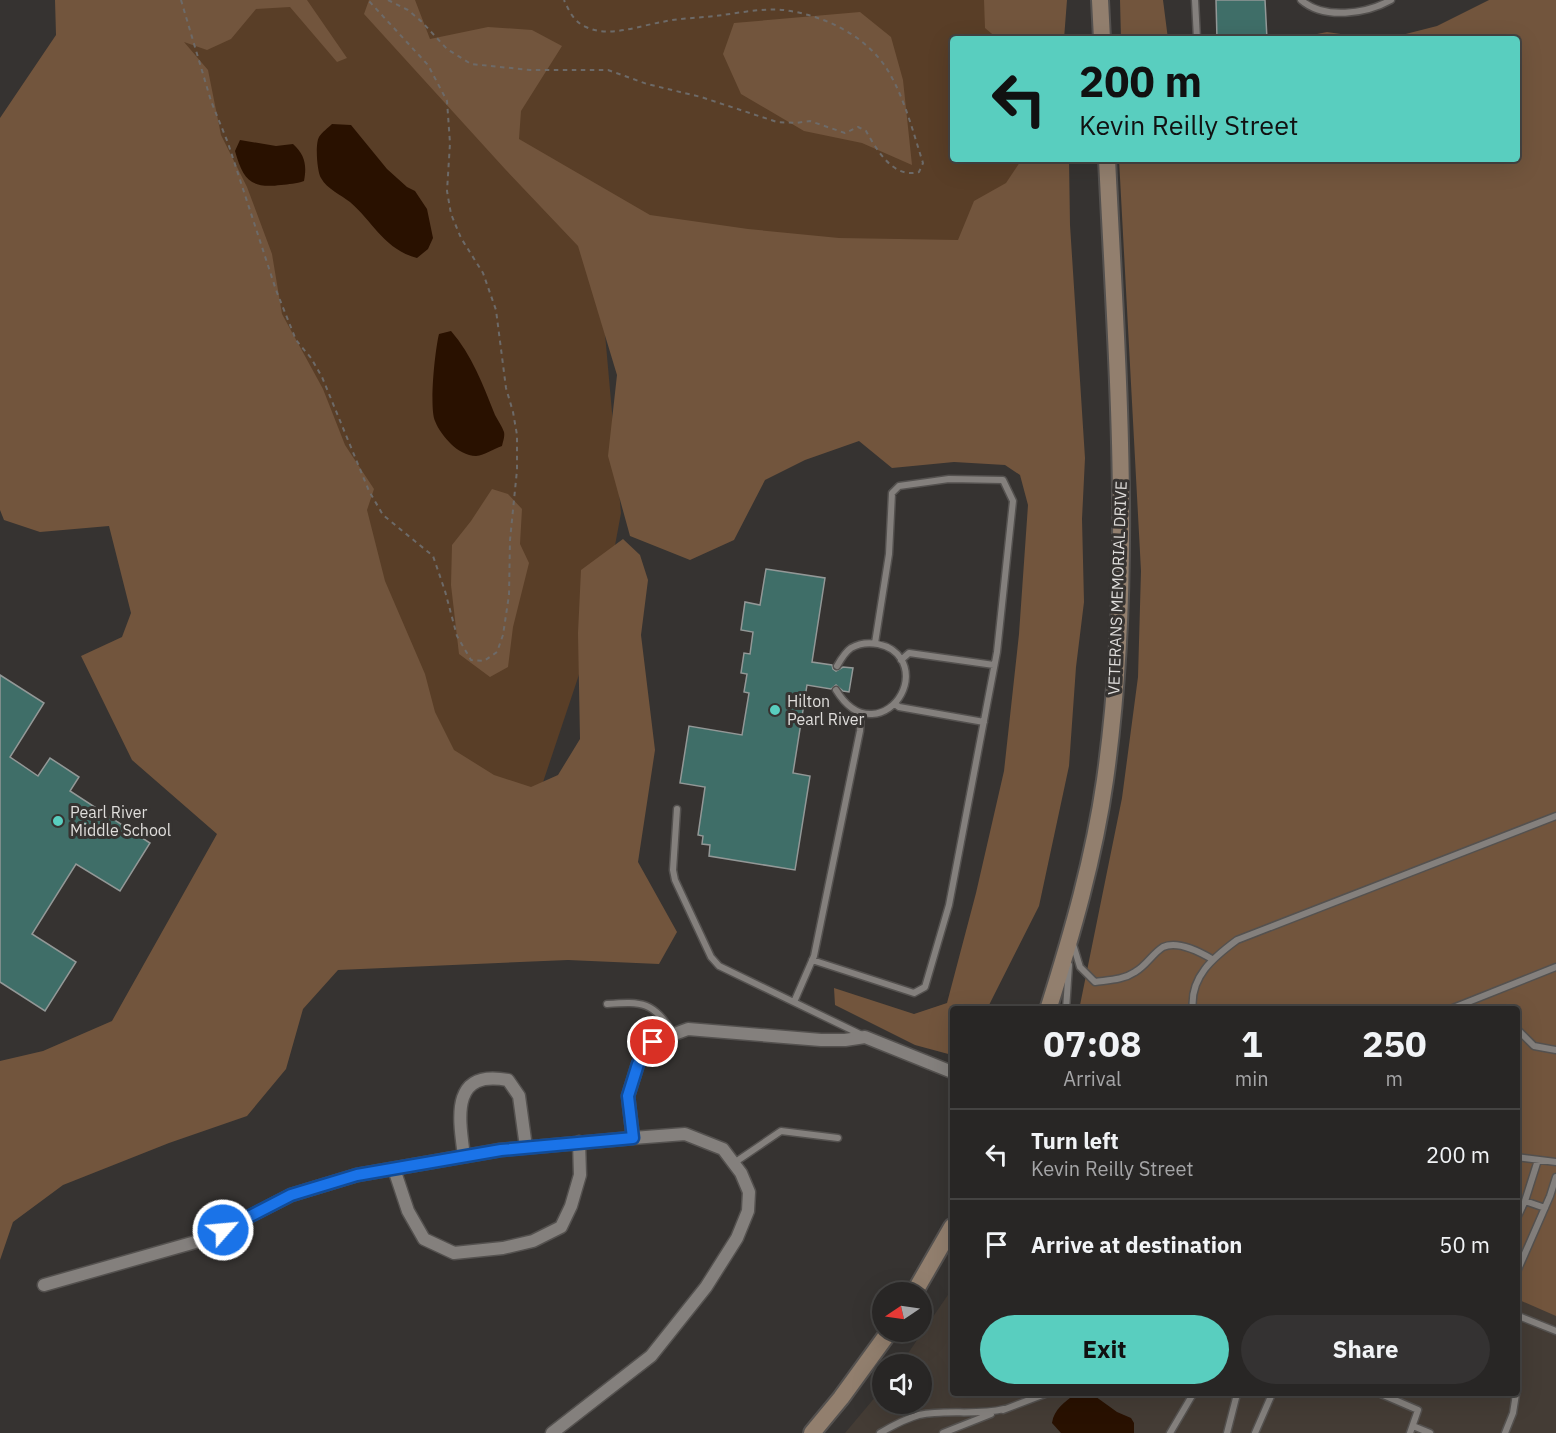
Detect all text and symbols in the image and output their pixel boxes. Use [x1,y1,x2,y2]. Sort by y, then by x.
text: 200 m [1079,54,1202,109]
icon: left [980,60,1058,138]
text: Kevin Reilly Street [1079,107,1298,142]
street label: VETERANS MEMORIAL DRIVE [1103,481,1131,695]
place label: Hilton Pearl River [787,691,864,729]
marker: Hilton Pearl River [768,703,782,717]
place label: Pearl River Middle School [70,802,171,840]
marker: Pearl River Middle School [51,814,65,828]
pin [627,1016,678,1067]
text: 07:08 [1043,1020,1142,1067]
text: 1 [1241,1020,1263,1067]
text: 250 [1362,1020,1427,1067]
icon: arrive [636,1025,669,1058]
text: Arrival [1063,1065,1122,1092]
text: min [1235,1065,1269,1092]
text: m [1386,1065,1403,1092]
text: Turn left [1031,1126,1119,1155]
icon: left [980,1138,1013,1171]
text: 200 m [1426,1140,1490,1169]
text: Kevin Reilly Street [1031,1155,1194,1182]
position arrow [191,1198,255,1262]
icon: arrive [980,1228,1013,1261]
text: Arrive at destination [1031,1230,1242,1259]
text: 50 m [1439,1230,1490,1259]
north arrow [872,1282,932,1342]
map controls [872,1282,932,1414]
button: Exit [980,1315,1229,1384]
button: Share [1241,1315,1490,1384]
button: sound [872,1354,932,1414]

